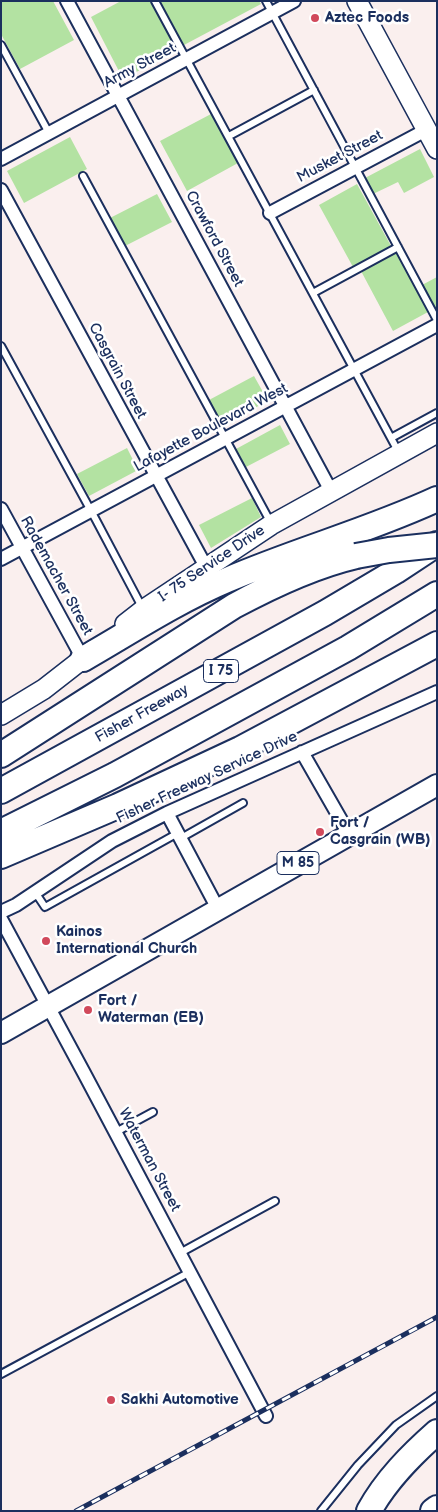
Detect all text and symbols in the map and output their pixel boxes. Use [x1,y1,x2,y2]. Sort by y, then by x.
place label: Aztec Foods [325,9,409,27]
marker: Aztec Foods [309,12,321,24]
street label: Army Street [101,40,179,92]
street label: Musket Street [294,127,386,187]
street label: Crawford Street [181,188,247,290]
street label: Casgrain Street [84,320,150,422]
street label: Lafayette Boulevard West [131,380,291,476]
street label: Rademacher Street [16,513,96,639]
street label: I- 75 Service Drive [155,522,269,606]
road number: I 75 [204,659,238,682]
street label: Fisher Freeway [92,681,192,747]
street label: Fisher Freeway Service Drive [113,728,301,828]
place label: Fort / Casgrain (WB) [330,814,430,849]
marker: Fort / Casgrain (WB) [314,826,326,838]
road number: M 85 [277,851,319,874]
place label: Kainos International Church [56,923,197,958]
marker: Kainos International Church [40,935,52,947]
place label: Fort / Waterman (EB) [98,992,204,1027]
marker: Fort / Waterman (EB) [82,1004,94,1016]
street label: Waterman Street [114,1105,184,1215]
place label: Sakhi Automotive [121,1391,239,1409]
marker: Sakhi Automotive [105,1394,117,1406]

